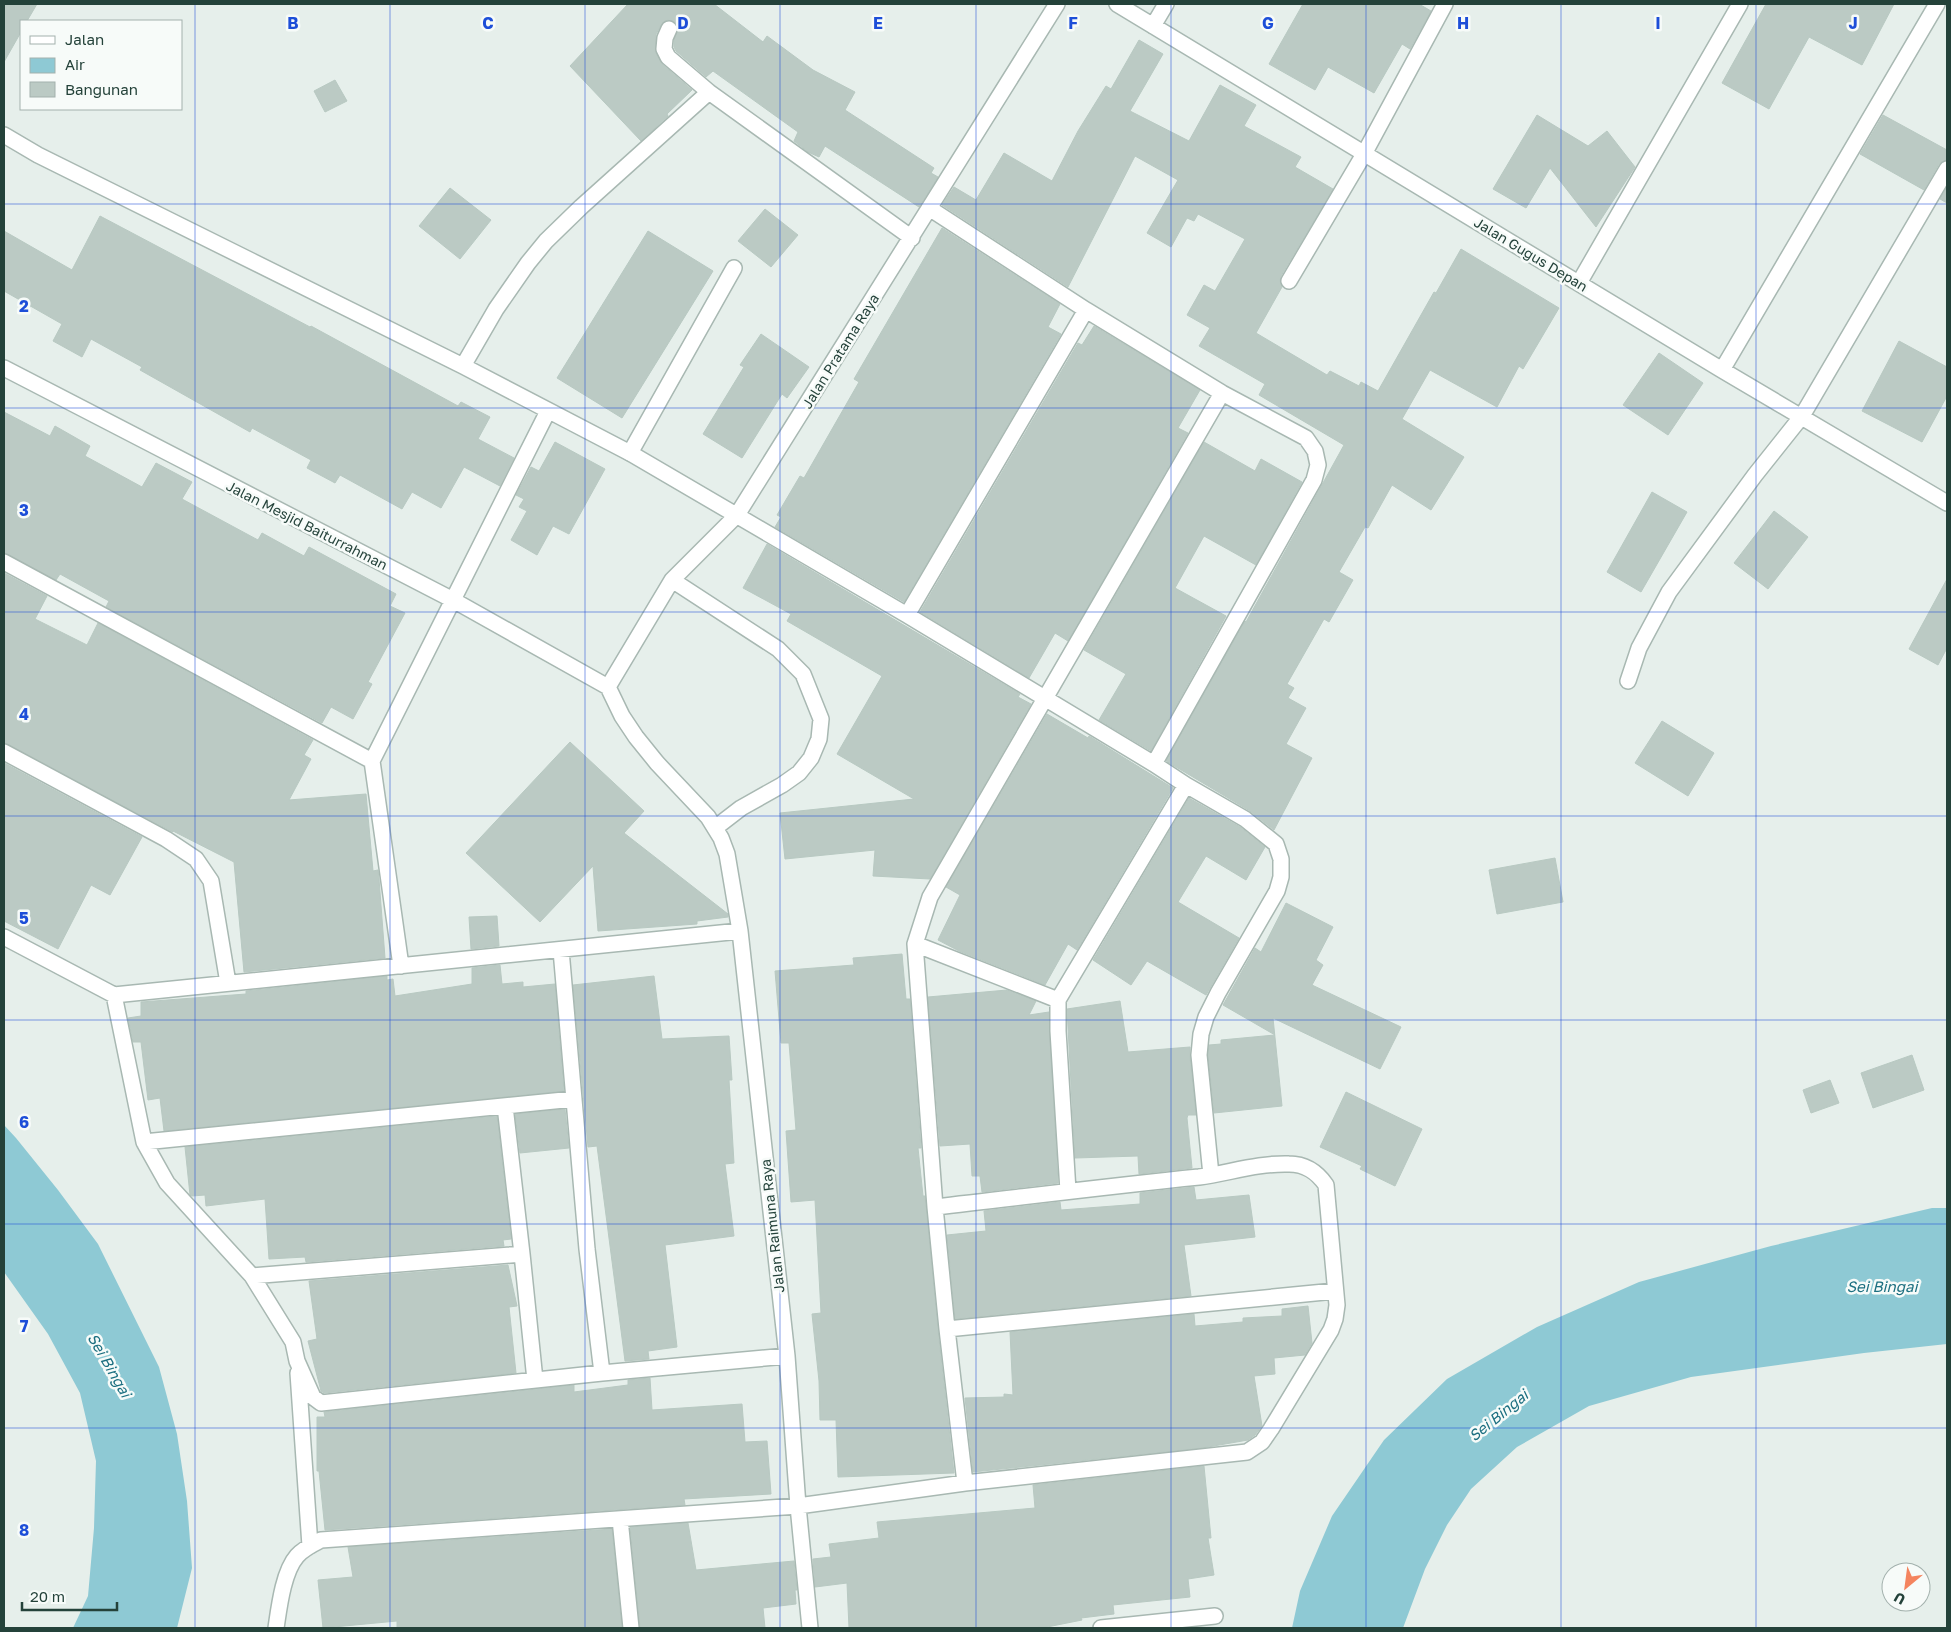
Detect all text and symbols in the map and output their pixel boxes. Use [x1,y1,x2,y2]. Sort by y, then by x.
text: B [287,13,299,33]
text: C [482,13,494,33]
text: D [677,13,689,33]
text: E [873,13,883,33]
text: F [1068,13,1078,33]
text: G [1262,13,1274,33]
text: H [1457,13,1469,33]
text: I [1655,13,1661,33]
text: J [1848,13,1858,33]
legend [20,20,182,110]
text: Jalan [65,30,104,48]
text: Air [65,55,85,73]
text: Bangunan [65,80,138,98]
street label: Jalan Gugus Depan [1471,213,1591,295]
street label: Jalan Pratama Raya [798,290,882,412]
text: 2 [19,296,29,316]
street label: Jalan Mesjid Baiturrahman [224,477,390,573]
text: 3 [19,500,29,520]
text: 4 [19,704,29,724]
text: 5 [19,908,29,928]
text: 6 [19,1112,29,1132]
street label: Jalan Raimuna Raya [757,1158,787,1294]
water label: Sei Bingai [1846,1277,1920,1296]
text: 7 [20,1316,29,1336]
water label: Sei Bingai [84,1330,137,1402]
water label: Sei Bingai [1465,1384,1533,1445]
text: 8 [19,1520,29,1540]
north arrow [1881,1562,1931,1612]
scale bar [22,1580,118,1612]
text: 20 m [30,1587,65,1605]
text: U [1891,1589,1908,1609]

